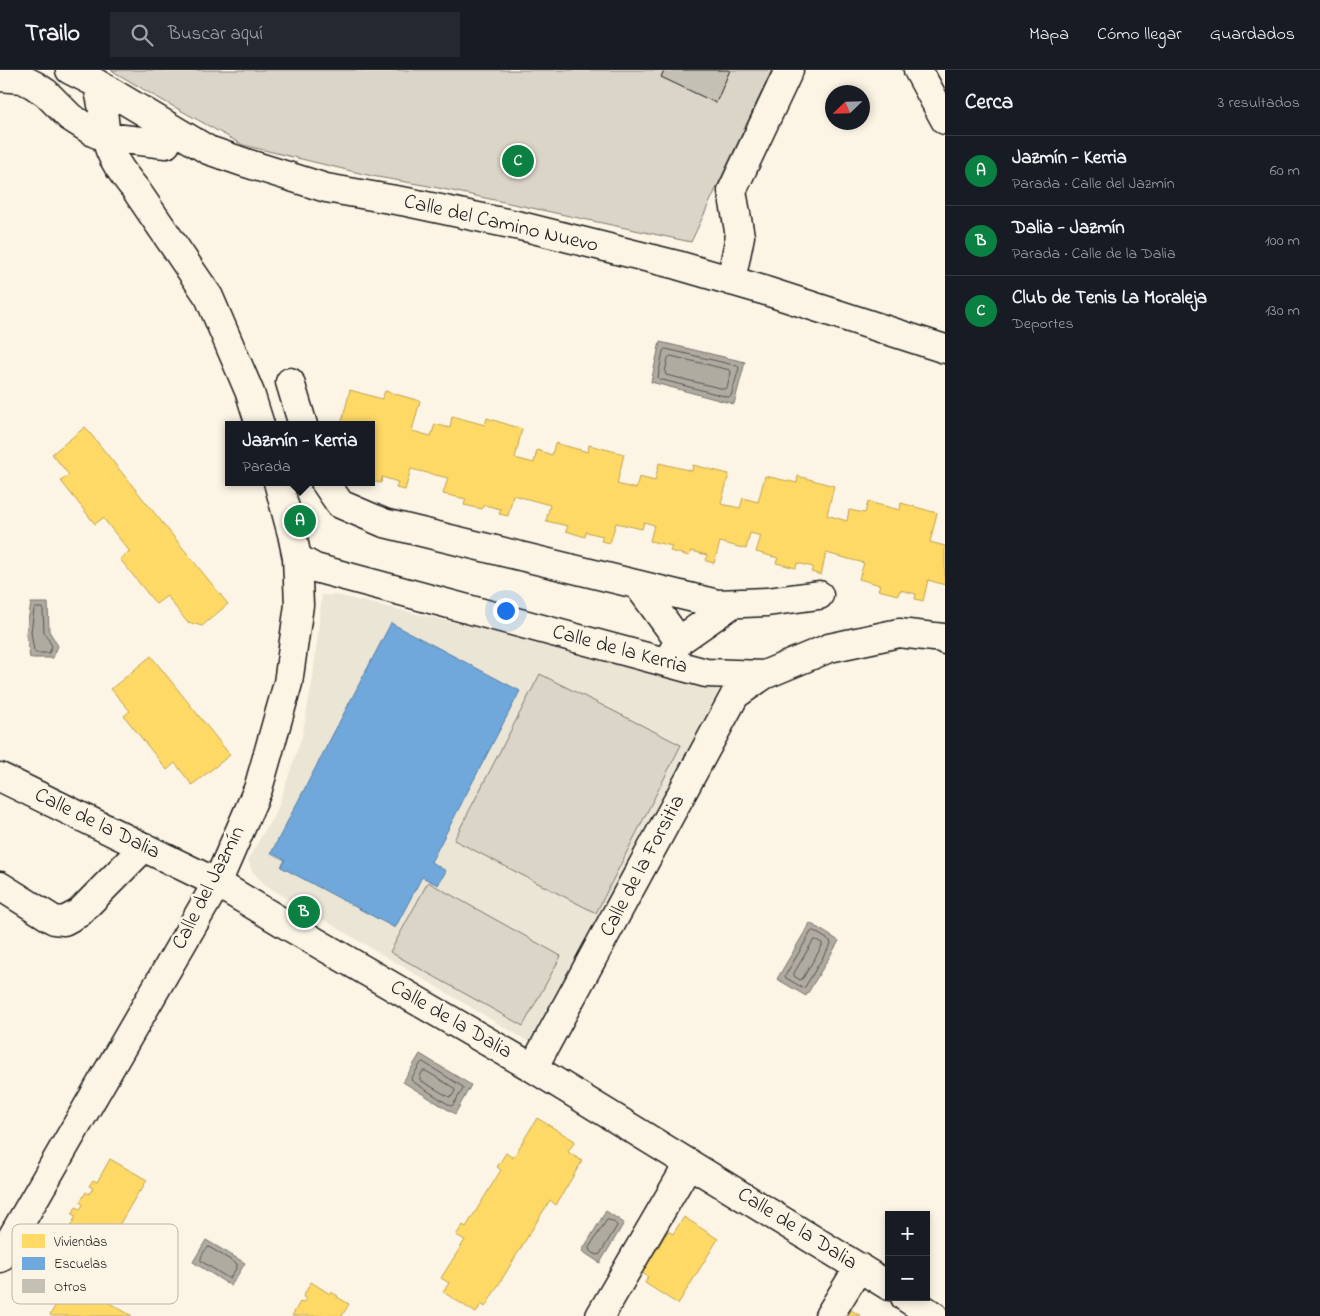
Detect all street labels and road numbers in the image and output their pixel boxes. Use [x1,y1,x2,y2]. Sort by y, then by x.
street label: Calle del Camino Nuevo [401,187,601,261]
street label: Calle de la Kerria [549,618,691,682]
street label: Calle de la Dalia [29,781,165,867]
street label: Calle de la Forsitia [593,790,693,942]
street label: Calle del Jazmín [165,821,253,955]
street label: Calle de la Dalia [384,973,518,1067]
street label: Calle de la Dalia [731,1180,863,1278]

